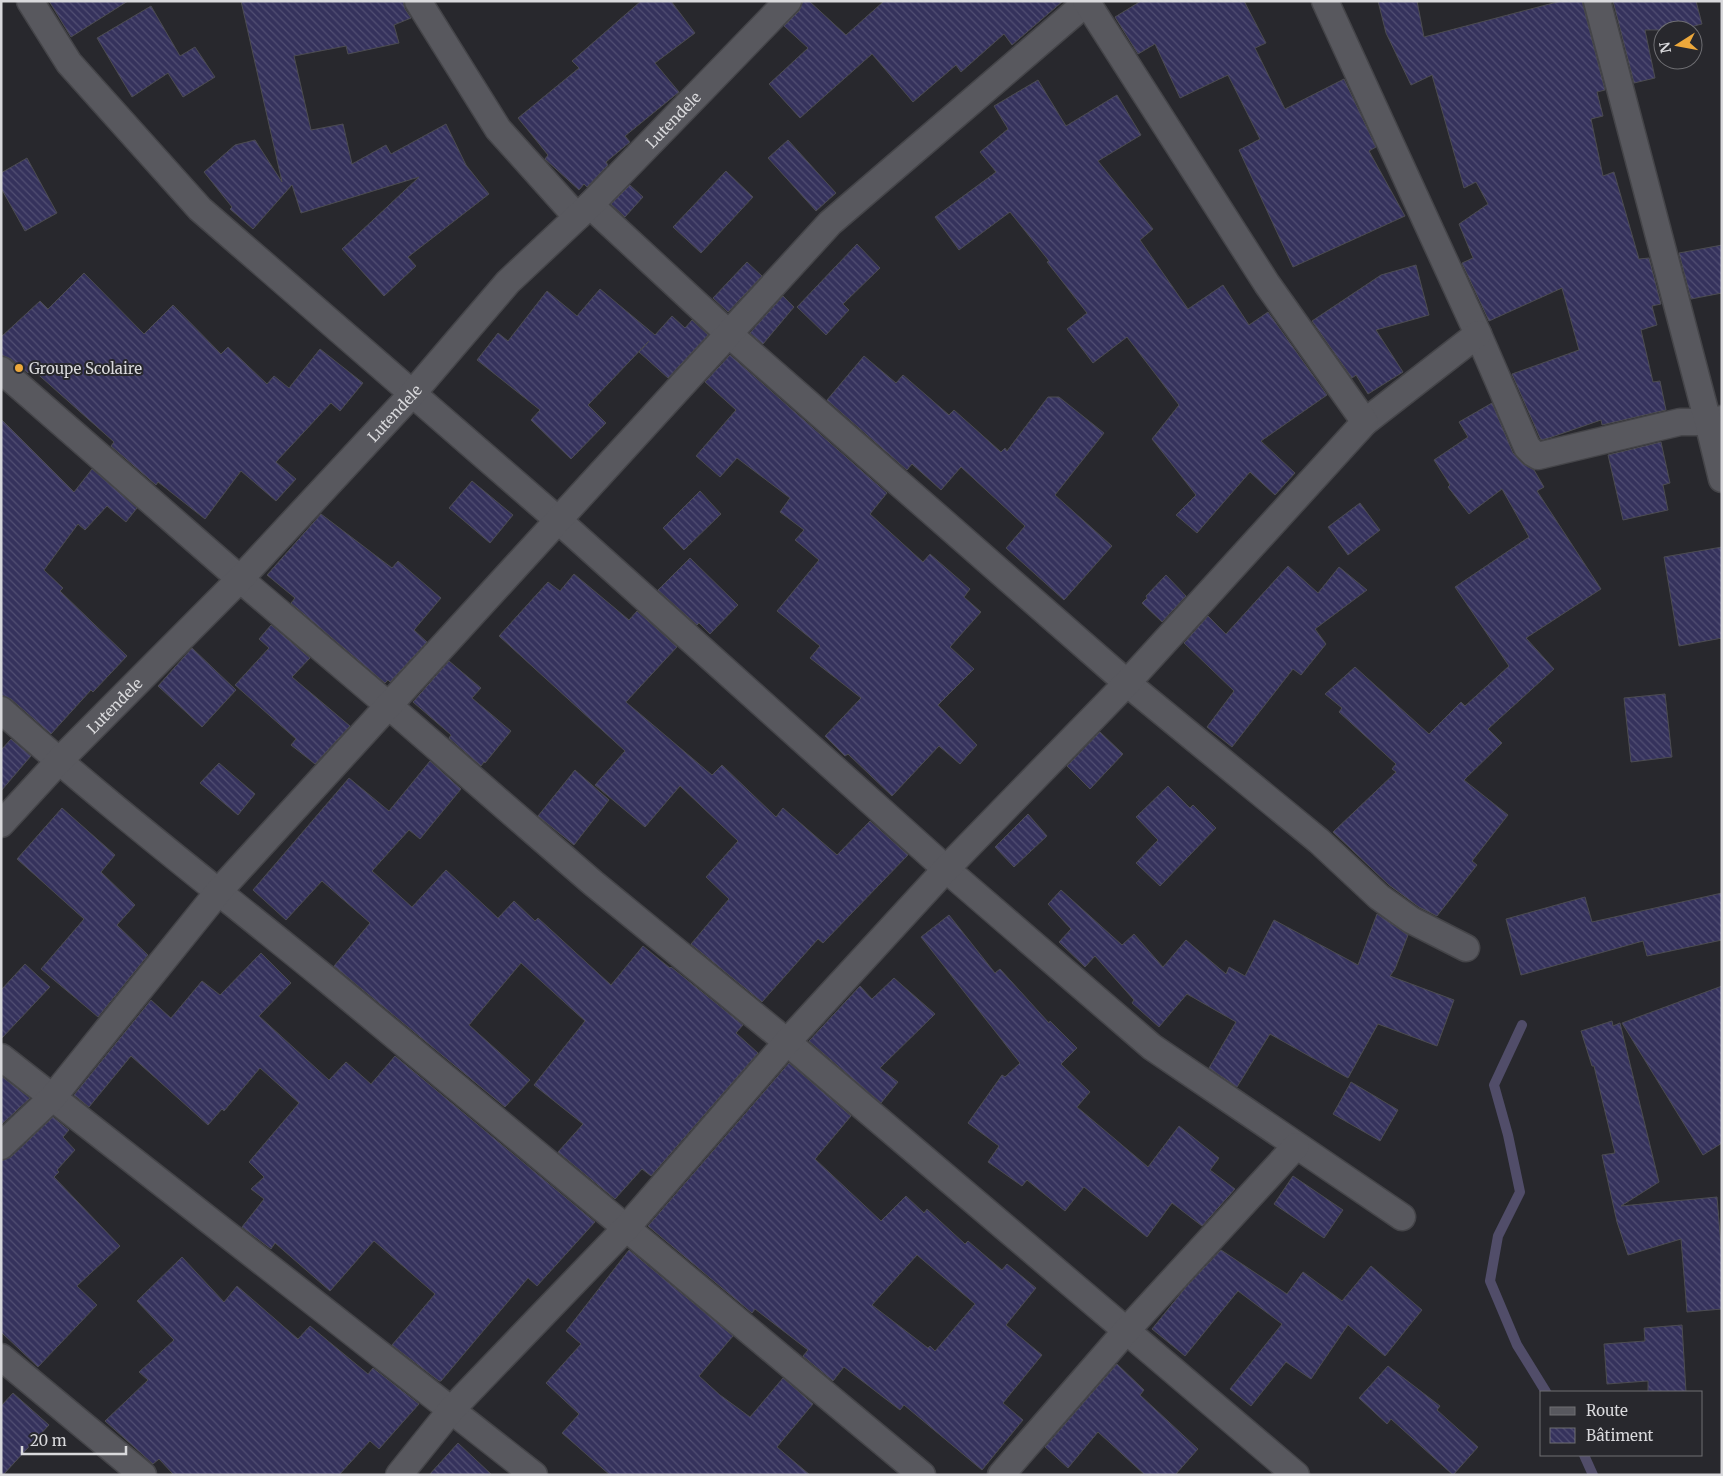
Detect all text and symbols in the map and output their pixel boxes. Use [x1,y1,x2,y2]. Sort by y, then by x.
north arrow [1653,20,1703,70]
text: N [1655,40,1675,55]
street label: Lutendele [641,87,705,152]
place label: Groupe Scolaire [29,359,142,378]
marker: Groupe Scolaire [13,362,25,374]
street label: Lutendele [363,380,426,446]
street label: Lutendele [82,673,146,737]
legend [1540,1391,1703,1456]
text: Route [1586,1401,1628,1420]
scale bar [22,1424,126,1456]
text: Bâtiment [1586,1426,1654,1445]
text: 20 m [30,1431,67,1450]

